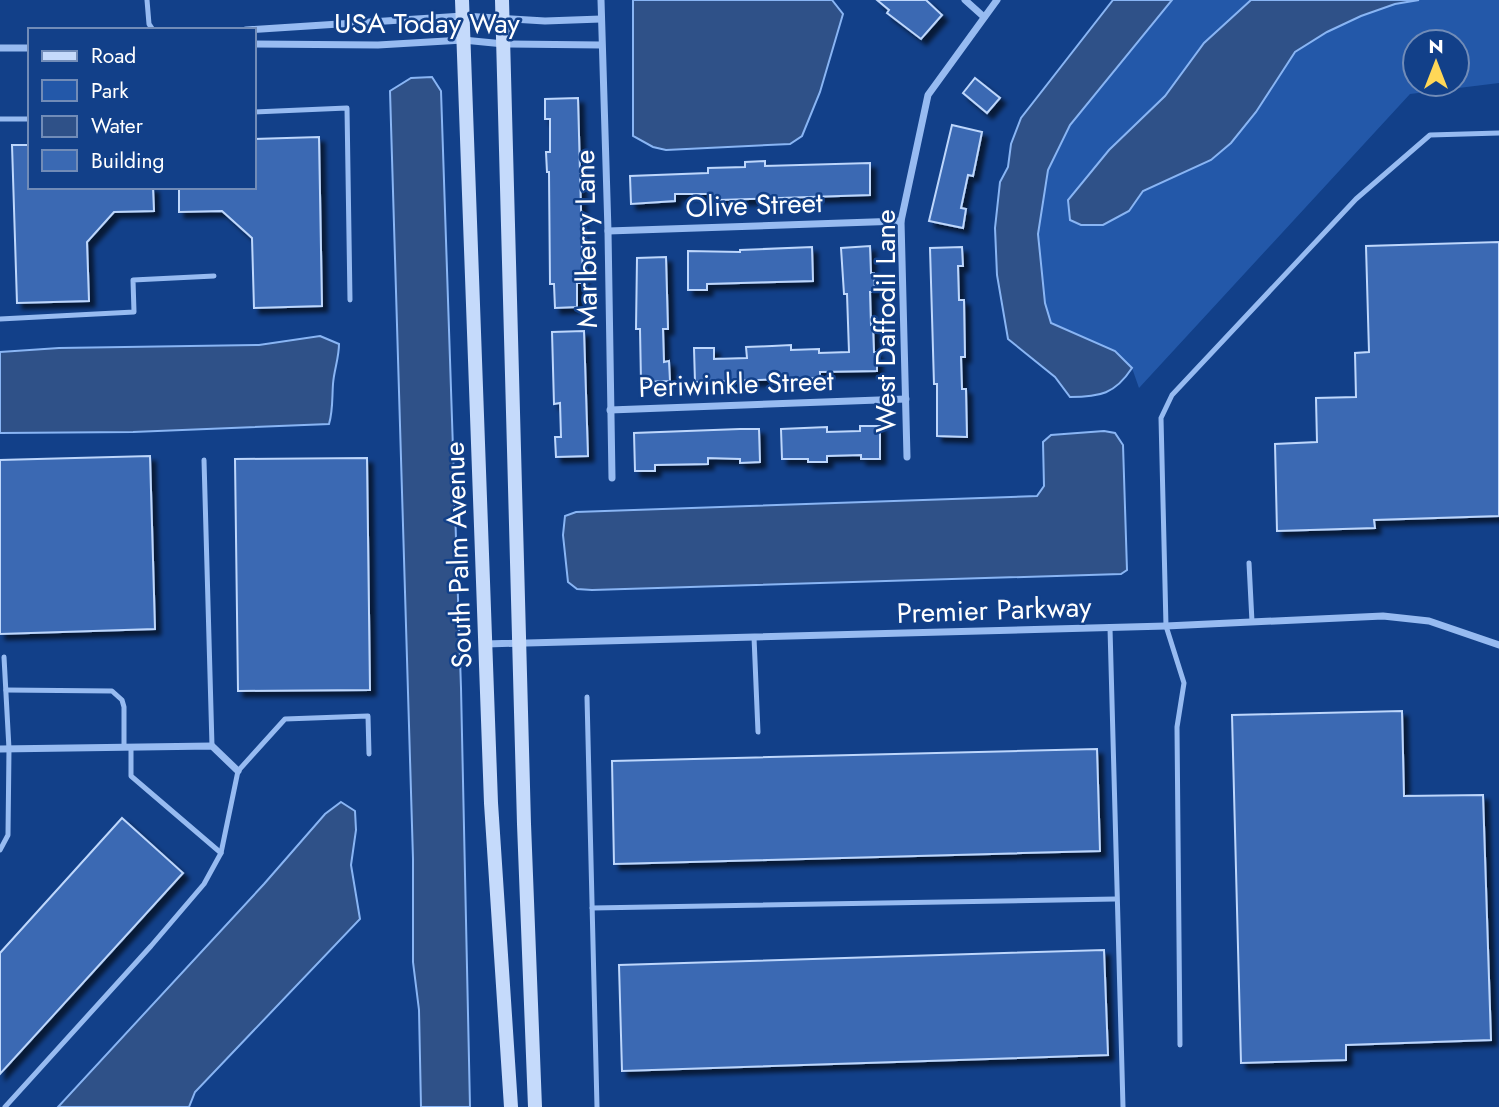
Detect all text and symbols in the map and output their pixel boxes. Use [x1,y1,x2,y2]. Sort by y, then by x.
street label: USA Today Way [334,3,521,44]
legend [28,28,256,189]
north arrow [1401,28,1471,98]
text: N [1428,33,1444,60]
text: Road [91,41,136,71]
text: Park [91,76,129,106]
text: Water [91,111,144,141]
text: Building [91,146,164,176]
street label: Marlberry Lane [564,149,608,329]
street label: Olive Street [685,182,824,228]
street label: West Daffodil Lane [865,209,906,433]
street label: Periwinkle Street [638,360,835,408]
street label: South Palm Avenue [434,441,482,669]
street label: Premier Parkway [896,586,1093,634]

